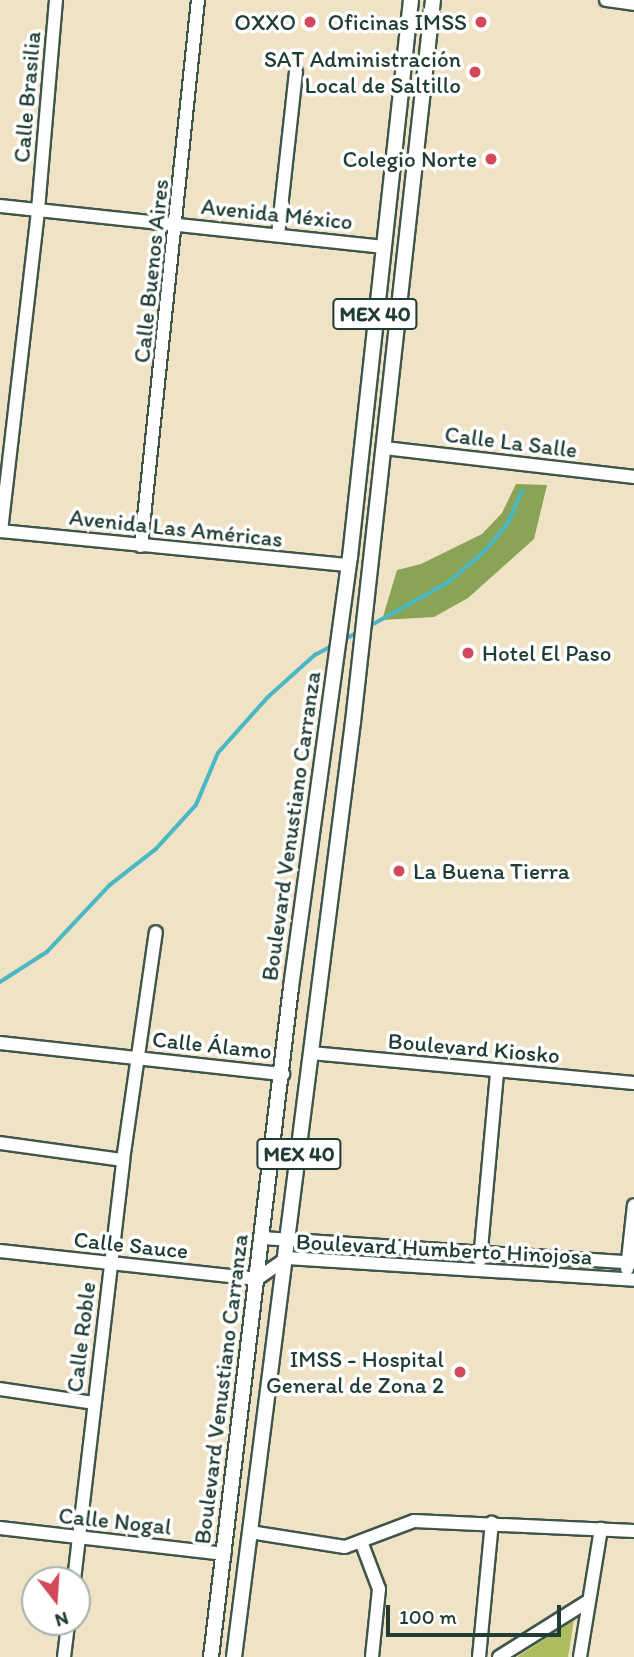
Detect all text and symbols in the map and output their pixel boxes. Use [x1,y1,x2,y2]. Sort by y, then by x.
place label: OXXO [234,8,296,36]
place label: Oficinas IMSS [327,8,467,36]
marker: OXXO [302,14,318,30]
marker: Oficinas IMSS [473,14,489,30]
street label: Calle Brasilia [7,30,47,164]
place label: SAT Administración Local de Saltillo [264,45,461,99]
marker: SAT Administración Local de Saltillo [467,64,483,80]
place label: Colegio Norte [343,145,477,173]
marker: Colegio Norte [483,151,499,167]
street label: Calle Buenos Aires [128,177,174,365]
street label: Avenida México [200,192,354,236]
road number: MEX 40 [331,296,419,332]
street label: Calle La Salle [443,420,579,464]
street label: Avenida Las Américas [68,503,284,553]
place label: Hotel El Paso [482,639,612,667]
marker: Hotel El Paso [460,645,476,661]
street label: Boulevard Venustiano Carranza [256,669,326,983]
place label: La Buena Tierra [413,857,570,885]
marker: La Buena Tierra [391,863,407,879]
street label: Calle Álamo [151,1025,273,1065]
street label: Boulevard Kiosko [387,1027,561,1069]
road number: MEX 40 [255,1136,343,1172]
street label: Calle Sauce [72,1225,190,1265]
street label: Boulevard Humberto Hinojosa [294,1227,594,1271]
street label: Boulevard Venustiano Carranza [188,1232,254,1546]
street label: Calle Roble [61,1280,101,1394]
place label: IMSS - Hospital General de Zona 2 [266,1345,444,1399]
marker: IMSS - Hospital General de Zona 2 [450,1362,470,1382]
street label: Calle Nogal [57,1501,173,1541]
north arrow [21,1566,91,1636]
scale bar [389,1590,564,1634]
text: 100 m [399,1604,457,1629]
text: N [52,1607,71,1633]

